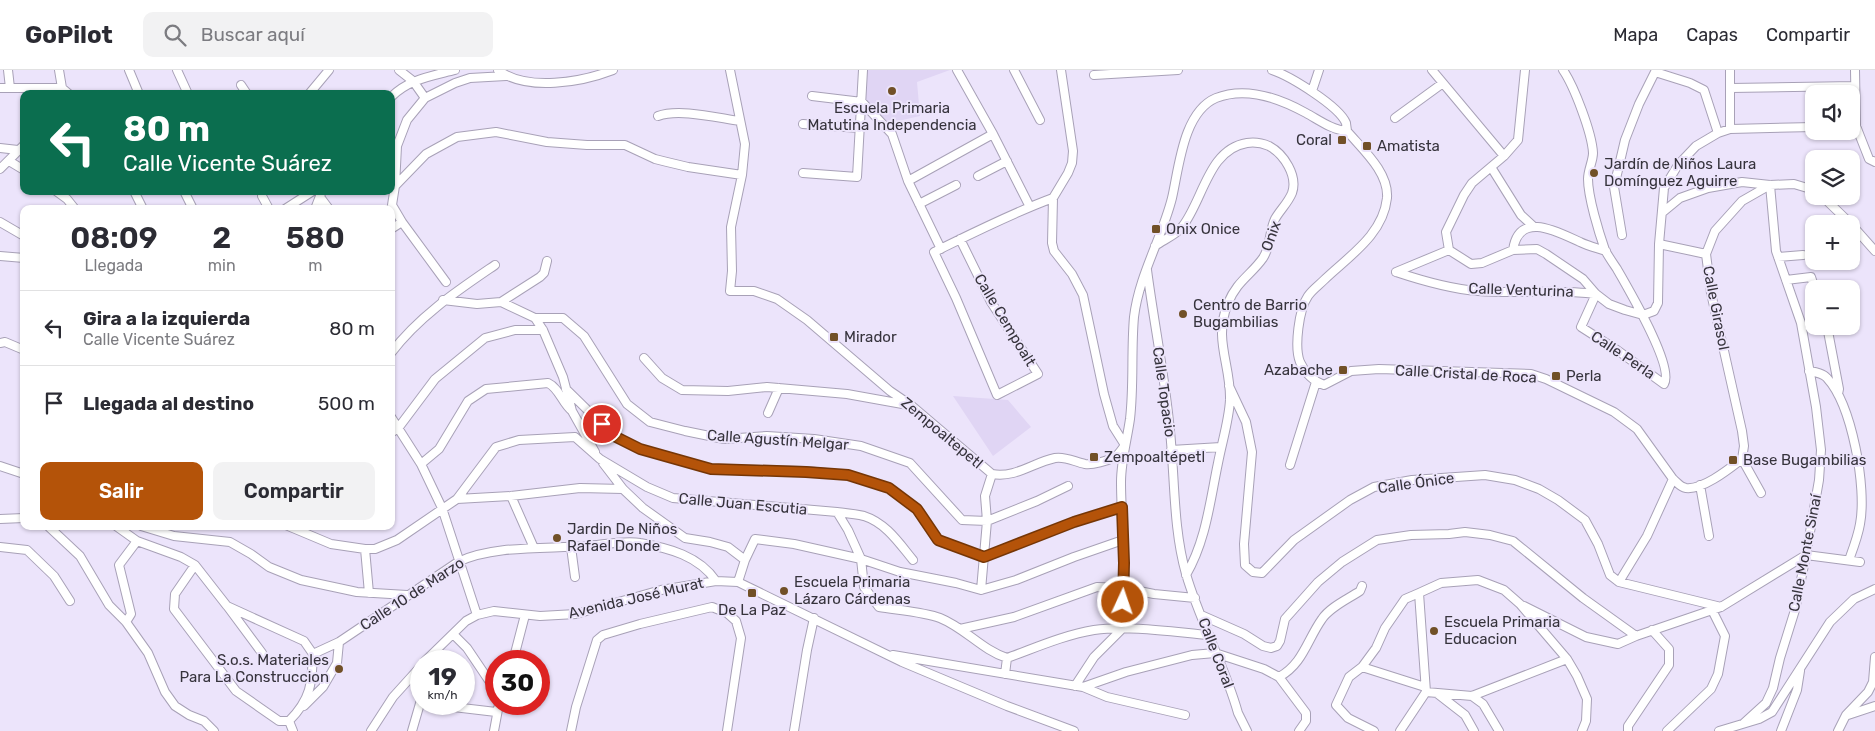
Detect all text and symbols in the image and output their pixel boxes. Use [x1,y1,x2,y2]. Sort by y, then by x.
search box [143,12,493,57]
text: GoPilot [25,21,113,49]
icon: search [161,21,189,49]
text: Buscar aquí [201,23,305,46]
text: Mapa [1613,24,1658,46]
text: Capas [1686,24,1738,46]
text: Compartir [1766,24,1850,46]
marker: Escuela Primaria Matutina Independencia [886,85,898,97]
map controls [1805,85,1860,335]
button: sound [1805,85,1860,140]
place label: Escuela Primaria Matutina Independencia [807,99,977,134]
text: 80 m [123,108,210,150]
icon: left [40,110,105,175]
place label: Coral [1296,131,1332,149]
marker: Coral [1336,134,1348,146]
place label: Amatista [1377,137,1440,155]
marker: Amatista [1361,140,1373,152]
text: Calle Vicente Suárez [123,150,332,177]
button: layers [1805,150,1860,205]
place label: Jardín de Niños Laura Domínguez Aguirre [1604,155,1756,190]
marker: Jardín de Niños Laura Domínguez Aguirre [1588,167,1600,179]
button: + [1805,215,1860,270]
street label: Onix [1257,218,1285,254]
text: 08:09 [70,220,158,256]
text: 2 [212,220,231,256]
text: 580 [286,220,345,256]
place label: Onix Onice [1166,220,1240,238]
marker: Onix Onice [1150,223,1162,235]
text: Llegada [85,256,143,275]
text: min [208,256,236,275]
text: m [308,256,322,275]
street label: Calle Girasol [1699,264,1733,352]
street label: Calle Cempoalt [970,270,1040,370]
street label: Calle Venturina [1468,279,1574,301]
button: − [1805,280,1860,335]
place label: Centro de Barrio Bugambilias [1193,296,1307,331]
text: Gira a la izquierda [83,307,250,330]
marker: Centro de Barrio Bugambilias [1177,308,1189,320]
icon: left [40,314,68,342]
text: 80 m [329,317,375,340]
street label: Calle Perla [1588,327,1658,383]
place label: Mirador [844,328,897,346]
text: Calle Vicente Suárez [83,330,235,349]
marker: Mirador [828,331,840,343]
street label: Calle Topacio [1149,346,1179,438]
place label: Azabache [1264,361,1333,379]
street label: Calle Cristal de Roca [1395,361,1537,387]
marker: Azabache [1337,364,1349,376]
place label: Perla [1566,367,1602,385]
marker: Perla [1550,370,1562,382]
icon: arrive [40,389,68,417]
text: Llegada al destino [83,392,254,415]
text: 500 m [318,392,375,415]
street label: Zempoaltepetl [898,394,986,472]
pin [581,403,623,445]
icon: arrive [588,410,616,438]
street label: Calle Agustín Melgar [707,426,850,454]
place label: Zempoaltépetl [1104,448,1205,466]
marker: Zempoaltépetl [1088,451,1100,463]
place label: Base Bugambilias [1743,451,1867,469]
marker: Base Bugambilias [1727,454,1739,466]
button: Salir [40,462,203,520]
button: Compartir [213,462,375,520]
street label: Calle Ónice [1377,469,1455,497]
street label: Calle Juan Escutia [678,489,808,519]
street label: Calle Monte Sinaí [1785,492,1825,613]
place label: Jardin De Niños Rafael Donde [567,520,678,555]
marker: Jardin De Niños Rafael Donde [551,532,563,544]
street label: Calle 10 de Marzo [357,554,467,634]
place label: Escuela Primaria Lázaro Cárdenas [794,573,911,608]
street label: Avenida José Murat [567,574,705,622]
position arrow [1096,575,1148,627]
marker: Escuela Primaria Lázaro Cárdenas [778,585,790,597]
marker: De La Paz [746,587,758,599]
place label: De La Paz [718,601,786,619]
place label: Escuela Primaria Educacion [1444,613,1560,648]
street label: Calle Coral [1194,615,1238,691]
marker: Escuela Primaria Educacion [1428,625,1440,637]
speed limit sign: 30 [485,650,550,715]
place label: S.o.s. Materiales Para La Construccion [179,651,329,686]
text: 19 [428,662,457,691]
marker: S.o.s. Materiales Para La Construccion [333,663,345,675]
text: km/h [428,688,457,702]

